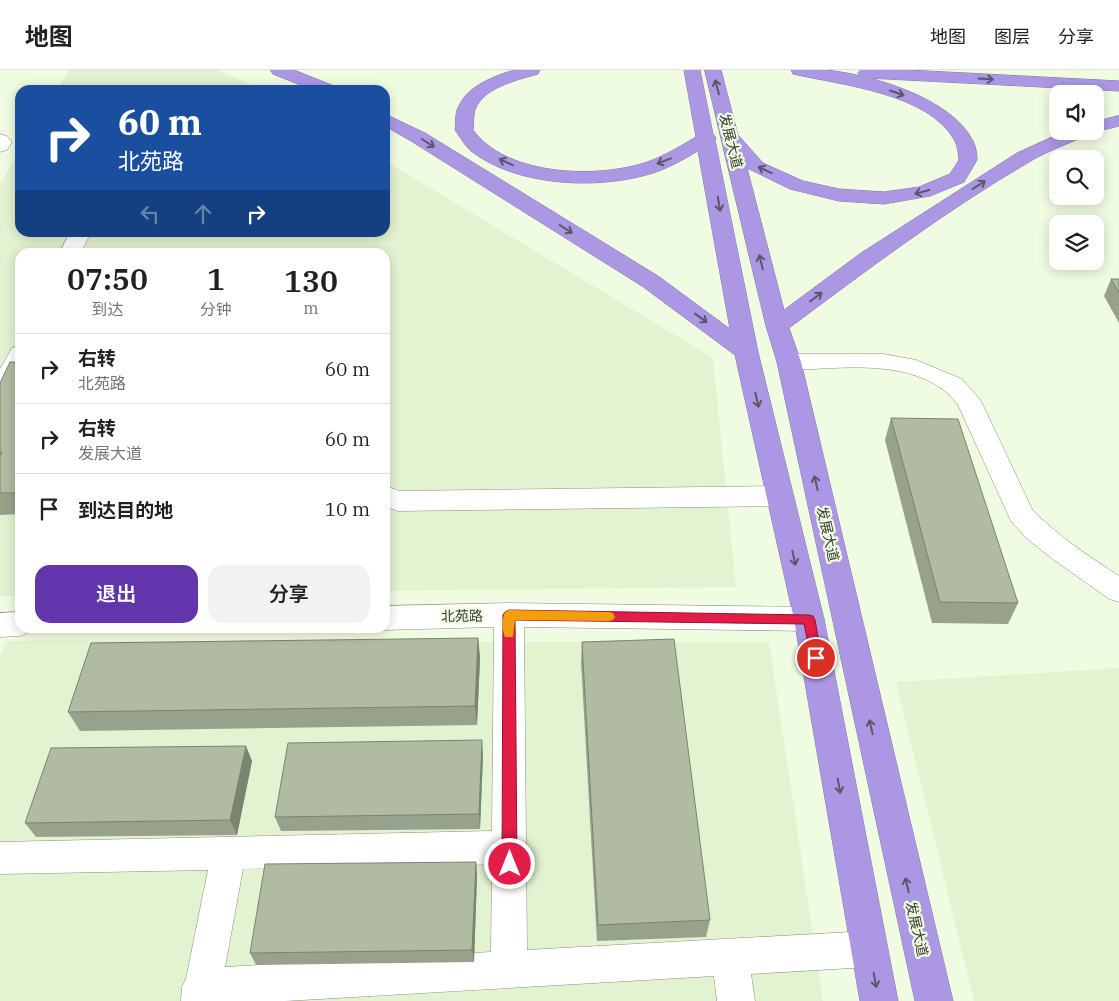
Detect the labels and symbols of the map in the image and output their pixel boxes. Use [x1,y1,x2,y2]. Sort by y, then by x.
one-way arrow [978,75,994,84]
one-way arrow [712,80,722,96]
one-way arrow [889,89,905,99]
street label: 发展大道 [715,112,747,170]
one-way arrow [420,138,434,148]
one-way arrow [498,157,513,167]
one-way arrow [657,157,672,166]
one-way arrow [758,165,773,175]
one-way arrow [971,180,985,190]
one-way arrow [914,187,930,197]
one-way arrow [714,195,724,211]
one-way arrow [558,224,572,234]
one-way arrow [756,254,765,270]
one-way arrow [809,292,823,302]
one-way arrow [694,313,707,324]
one-way arrow [753,391,762,407]
one-way arrow [811,475,820,491]
street label: 发展大道 [813,505,843,563]
one-way arrow [790,549,799,565]
street label: 北苑路 [441,607,483,625]
pin [795,637,837,679]
one-way arrow [866,719,875,735]
one-way arrow [835,777,845,793]
position arrow [483,837,535,889]
one-way arrow [902,878,911,894]
street label: 发展大道 [902,900,932,958]
one-way arrow [871,972,880,988]

